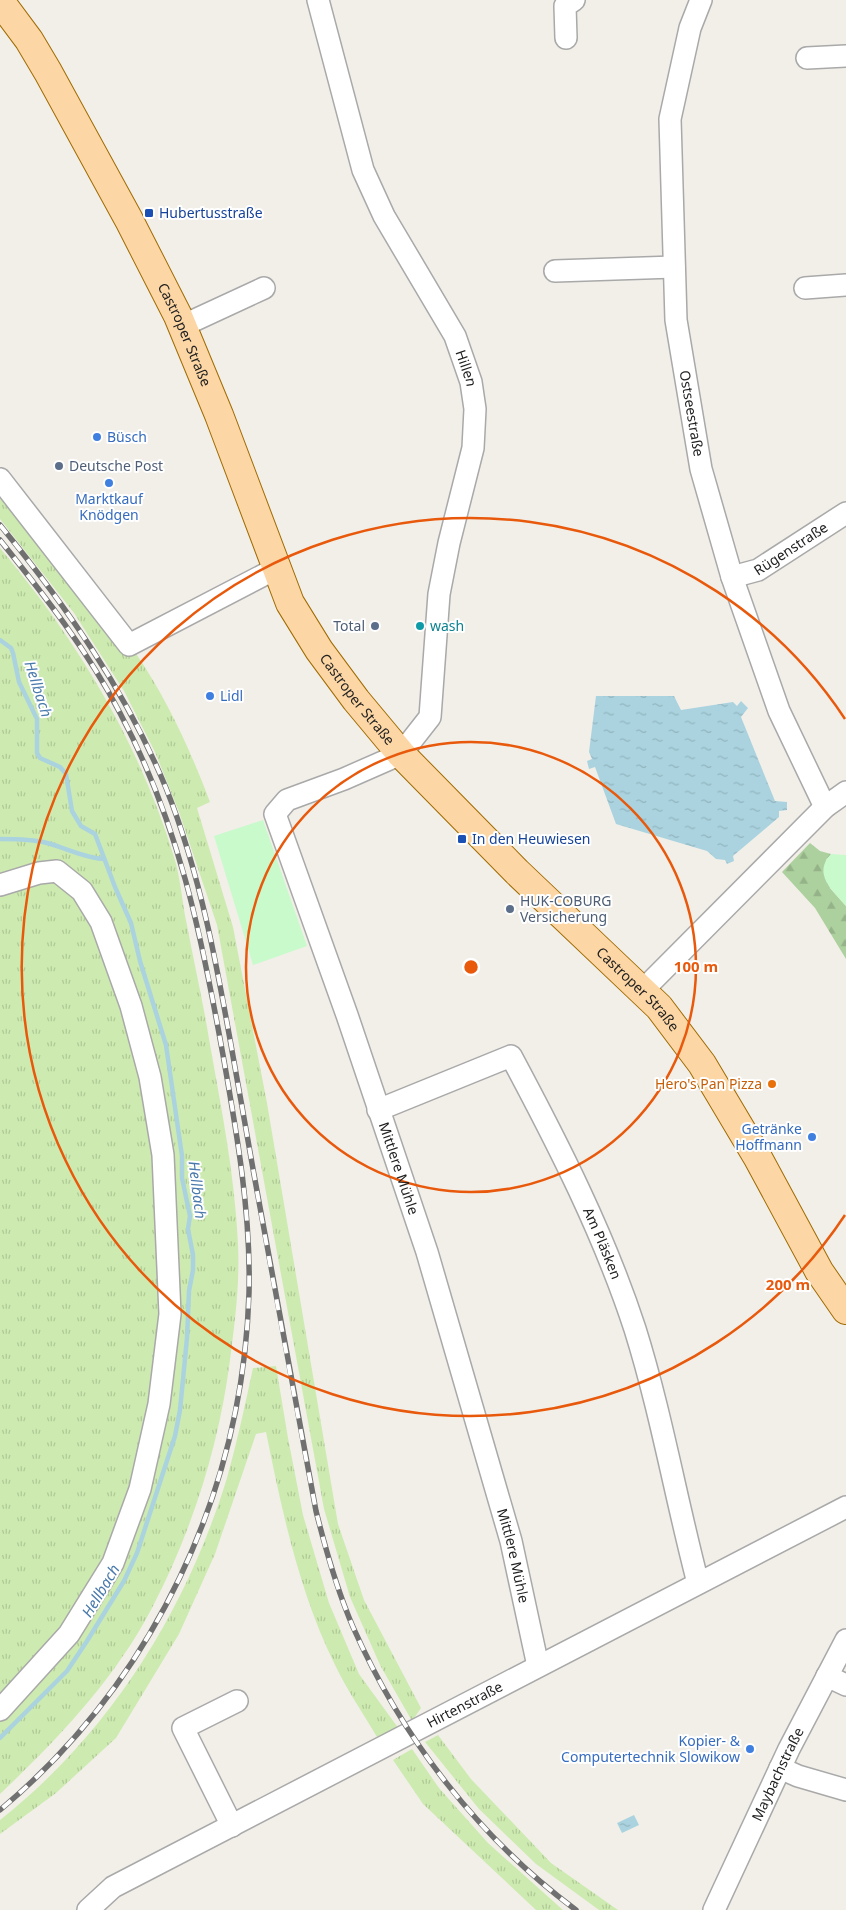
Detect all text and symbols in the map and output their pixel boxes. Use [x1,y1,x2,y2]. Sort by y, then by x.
place label: Hubertusstraße [159,203,263,222]
marker: Hubertusstraße [143,207,155,219]
street label: Castroper Straße [154,279,216,389]
street label: Hillen [452,347,482,388]
street label: Ostseestraße [676,369,709,458]
place label: Büsch [107,427,147,446]
marker: Büsch [91,431,103,443]
place label: Deutsche Post [69,456,163,475]
marker: Deutsche Post [53,460,65,472]
marker: Marktkauf Knödgen [103,477,115,489]
place label: Marktkauf Knödgen [75,489,144,524]
street label: Rügenstraße [750,517,831,579]
place label: Total [333,616,365,635]
place label: wash [430,616,464,635]
marker: Total [369,620,381,632]
marker: wash [414,620,426,632]
street label: Castroper Straße [316,649,399,749]
water label: Hellbach [20,658,57,719]
place label: Lidl [220,686,243,705]
marker: Lidl [204,690,216,702]
place label: In den Heuwiesen [472,829,591,848]
marker: In den Heuwiesen [456,833,468,845]
place label: HUK-COBURG Versicherung [520,891,612,926]
marker: HUK-COBURG Versicherung [504,903,516,915]
street label: Castroper Straße [592,942,684,1035]
text: 100 m [674,956,718,976]
centre of rings [462,958,480,976]
place label: Hero's Pan Pizza [655,1074,762,1093]
marker: Hero's Pan Pizza [766,1078,778,1090]
street label: Mittlere Mühle [375,1119,424,1217]
place label: Getränke Hoffmann [735,1119,802,1154]
marker: Getränke Hoffmann [806,1131,818,1143]
water label: Hellbach [185,1160,211,1220]
street label: Am Pläsken [579,1204,626,1282]
text: 200 m [766,1274,810,1294]
street label: Mittlere Mühle [493,1506,534,1605]
water label: Hellbach [77,1560,124,1621]
street label: Hirtenstraße [423,1677,506,1732]
street label: Maybachstraße [747,1724,808,1824]
place label: Kopier- & Computertechnik Slowikow [561,1731,741,1766]
marker: Kopier- & Computertechnik Slowikow [744,1743,756,1755]

